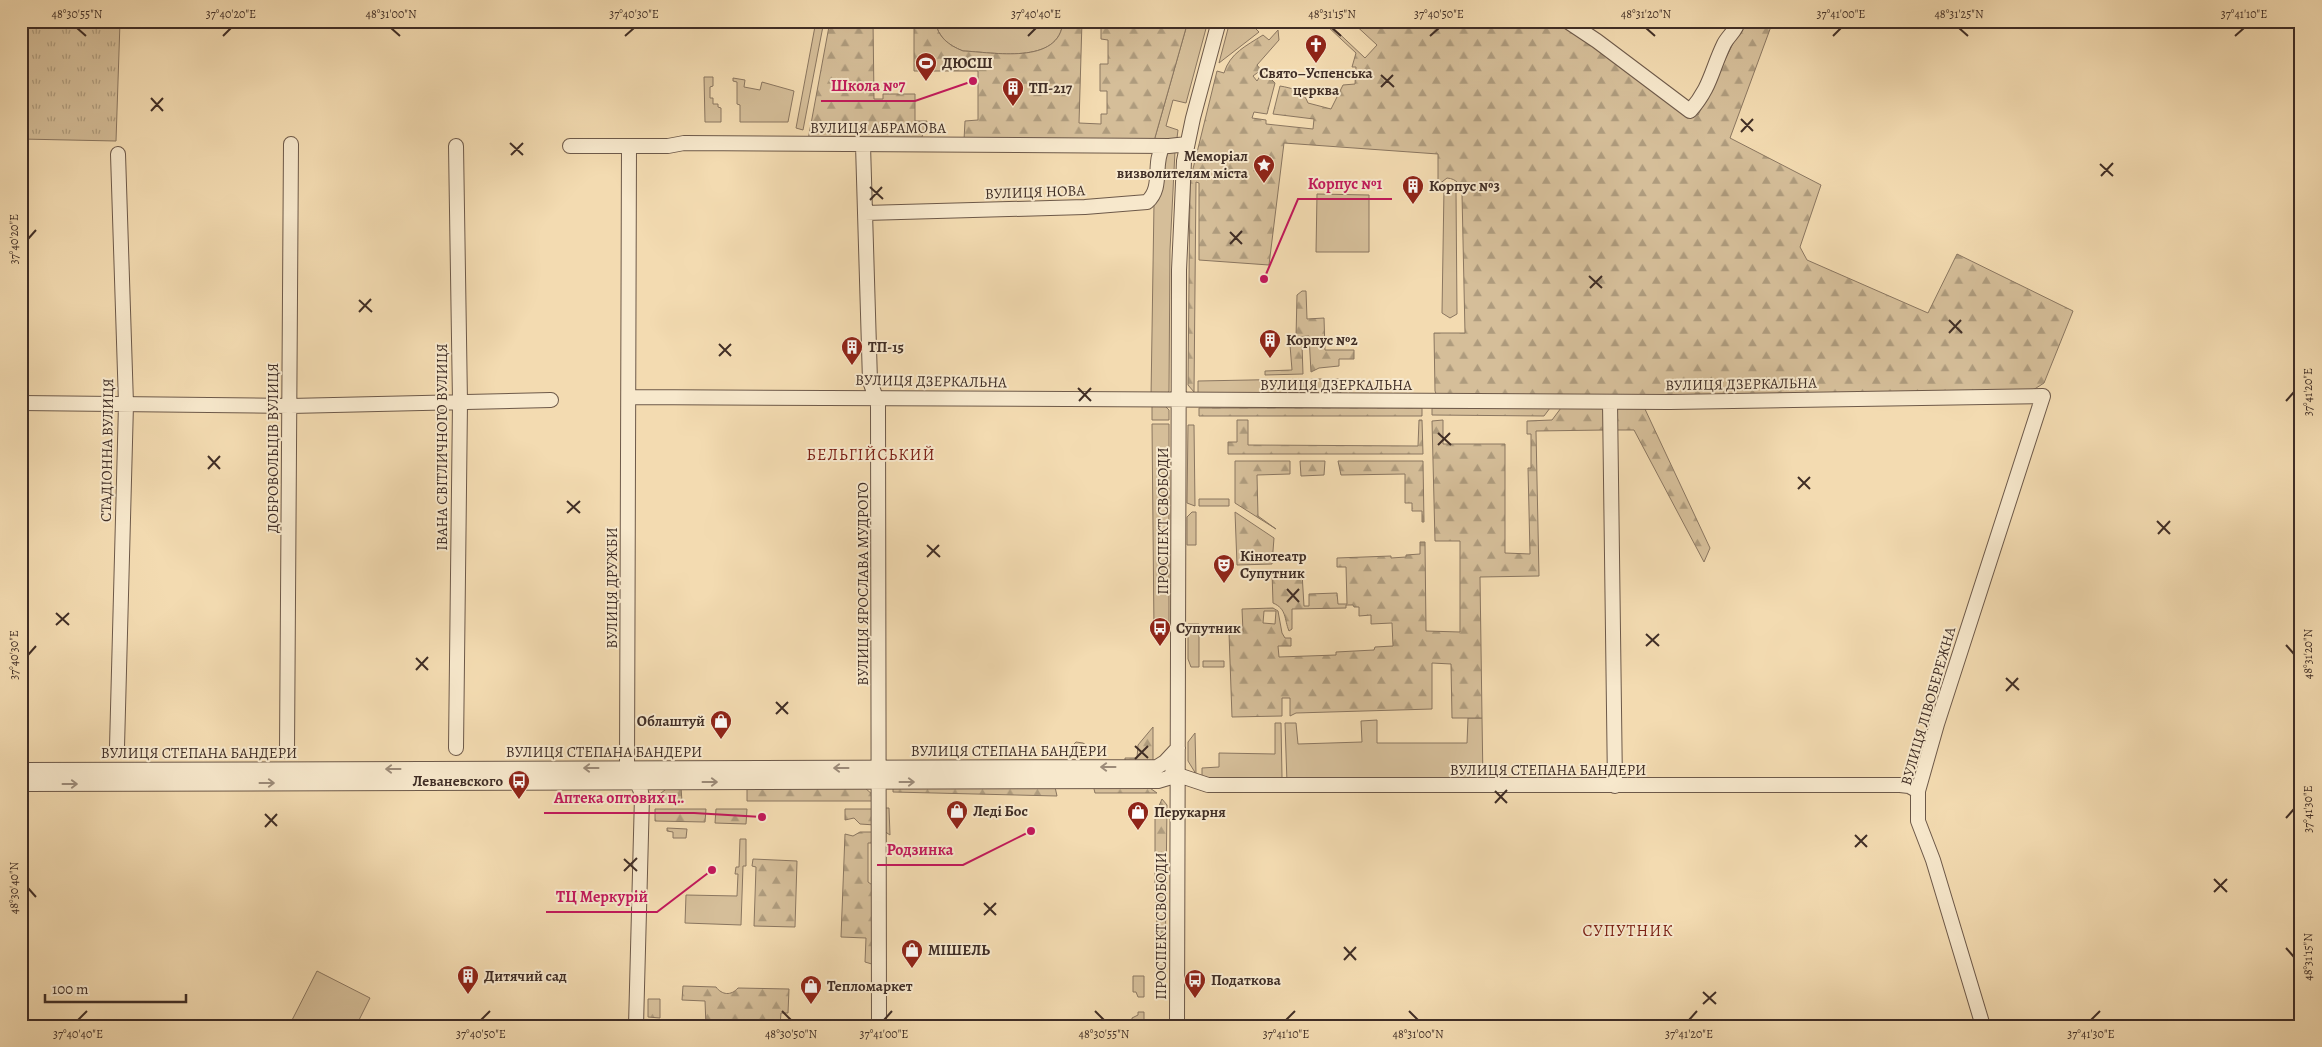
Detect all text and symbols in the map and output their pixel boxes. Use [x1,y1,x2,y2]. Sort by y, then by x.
text: 48°30'55"N [52,6,103,22]
text: 37°40'20"E [206,6,256,22]
text: 48°31'00"N [365,6,417,22]
text: 37°40'30"E [609,6,659,22]
text: 37°40'40"E [1011,6,1061,22]
text: 48°31'15"N [1308,6,1356,22]
text: 37°40'50"E [1414,6,1464,22]
text: 48°31'20"N [1621,6,1672,22]
text: 37°41'00"E [1817,6,1865,22]
text: 48°31'25"N [1934,6,1984,22]
text: 37°41'10"E [2221,6,2267,22]
church icon: Свято–Успенська церква [1304,33,1328,64]
sports icon: ДЮСШ [914,51,938,82]
place label: ДЮСШ [942,53,993,73]
place label: Свято–Успенська церква [1259,63,1374,100]
callout: Школа №7 [821,70,915,101]
text: Школа №7 [831,75,905,97]
building icon: ТП-217 [1001,76,1025,107]
place label: ТП-217 [1029,78,1073,98]
street label: ВУЛИЦЯ АБРАМОВА [810,118,946,138]
place label: Меморіал визволителям міста [1117,146,1249,183]
place icon: Меморіал визволителям міста [1252,153,1276,184]
callout: Корпус №1 [1298,168,1392,199]
text: Корпус №1 [1308,173,1383,195]
building icon: Корпус №3 [1401,174,1425,205]
place label: Корпус №3 [1429,176,1500,196]
street label: ВУЛИЦЯ НОВА [985,180,1086,204]
text: 37°40'20"E [6,214,22,264]
building icon: Корпус №2 [1258,328,1282,359]
place label: Корпус №2 [1286,330,1358,350]
building icon: ТП-15 [840,335,864,366]
place label: ТП-15 [868,337,904,357]
street label: ІВАНА СВІТЛИЧНОГО ВУЛИЦЯ [432,343,452,551]
street label: ДОБРОВОЛЬЦІВ ВУЛИЦЯ [263,363,283,533]
text: 37°41'20"E [2300,368,2316,416]
street label: ВУЛИЦЯ ДЗЕРКАЛЬНА [855,370,1007,392]
street label: ВУЛИЦЯ ДЗЕРКАЛЬНА [1665,373,1817,395]
street label: ВУЛИЦЯ ДЗЕРКАЛЬНА [1260,375,1412,395]
street label: СТАДІОННА ВУЛИЦЯ [96,378,118,522]
district label: БЕЛЬГІЙСЬКИЙ [806,444,936,466]
street label: ПРОСПЕКТ СВОБОДИ [1153,447,1173,595]
street label: ВУЛИЦЯ ЯРОСЛАВА МУДРОГО [853,482,873,686]
street label: ВУЛИЦЯ ДРУЖБИ [602,527,622,649]
place label: Кінотеатр Супутник [1240,546,1307,583]
theatre icon: Кінотеатр Супутник [1212,553,1236,584]
bus stop icon: Супутник [1148,616,1172,647]
place label: Супутник [1176,618,1241,638]
street label: ВУЛИЦЯ ЛІВОБЕРЕЖНА [1896,624,1960,788]
text: 48°31'20"N [2300,628,2316,679]
text: 37°40'30"E [6,630,22,680]
shop icon: Облаштуй [709,709,733,740]
place label: Облаштуй [637,711,705,731]
street label: ВУЛИЦЯ СТЕПАНА БАНДЕРИ [911,741,1107,761]
street label: ВУЛИЦЯ СТЕПАНА БАНДЕРИ [506,742,702,762]
street label: ВУЛИЦЯ СТЕПАНА БАНДЕРИ [101,743,297,763]
street label: ВУЛИЦЯ СТЕПАНА БАНДЕРИ [1450,760,1646,780]
one-way arrow [1101,762,1117,772]
one-way arrow [583,763,600,773]
one-way arrow [833,763,850,773]
one-way arrow [386,764,402,774]
bus stop icon: Леваневского [507,769,531,800]
place label: Леваневского [413,771,503,791]
one-way arrow [702,777,718,787]
one-way arrow [899,777,915,787]
one-way arrow [259,778,275,788]
one-way arrow [62,779,78,789]
callout: Аптека оптових ц‥ [544,782,694,813]
text: 37°41'30"E [2300,785,2316,833]
text: Аптека оптових ц‥ [553,787,684,809]
shop icon: Леді Бос [945,799,969,830]
shop icon: Перукарня [1126,800,1150,831]
place label: Леді Бос [973,801,1028,821]
place label: Перукарня [1154,802,1226,822]
callout: Родзинка [877,834,963,865]
text: Родзинка [887,839,954,861]
street label: ПРОСПЕКТ СВОБОДИ [1151,852,1171,1000]
text: 48°30'40"N [6,861,22,914]
callout: ТЦ Меркурій [546,881,657,912]
text: ТЦ Меркурій [556,886,648,908]
district label: СУПУТНИК [1583,920,1673,942]
text: 48°31'15"N [2300,933,2316,981]
shop icon: МІШЕЛЬ [900,938,924,969]
place label: МІШЕЛЬ [928,940,990,960]
building icon: Дитячий сад [456,964,480,995]
place label: Дитячий сад [484,966,567,986]
bus stop icon: Податкова [1183,968,1207,999]
place label: Податкова [1211,970,1282,990]
scale bar [45,972,186,1004]
shop icon: Тепломаркет [799,974,823,1005]
place label: Тепломаркет [827,976,913,996]
text: 100 m [52,979,89,999]
text: 37°40'40"E [53,1026,103,1042]
text: 37°40'50"E [456,1026,506,1042]
text: 48°30'50"N [765,1026,817,1042]
text: 37°41'00"E [860,1026,908,1042]
text: 48°30'55"N [1079,1026,1130,1042]
text: 37°41'10"E [1263,1026,1309,1042]
text: 48°31'00"N [1392,1026,1444,1042]
text: 37°41'20"E [1665,1026,1713,1042]
text: 37°41'30"E [2067,1026,2115,1042]

